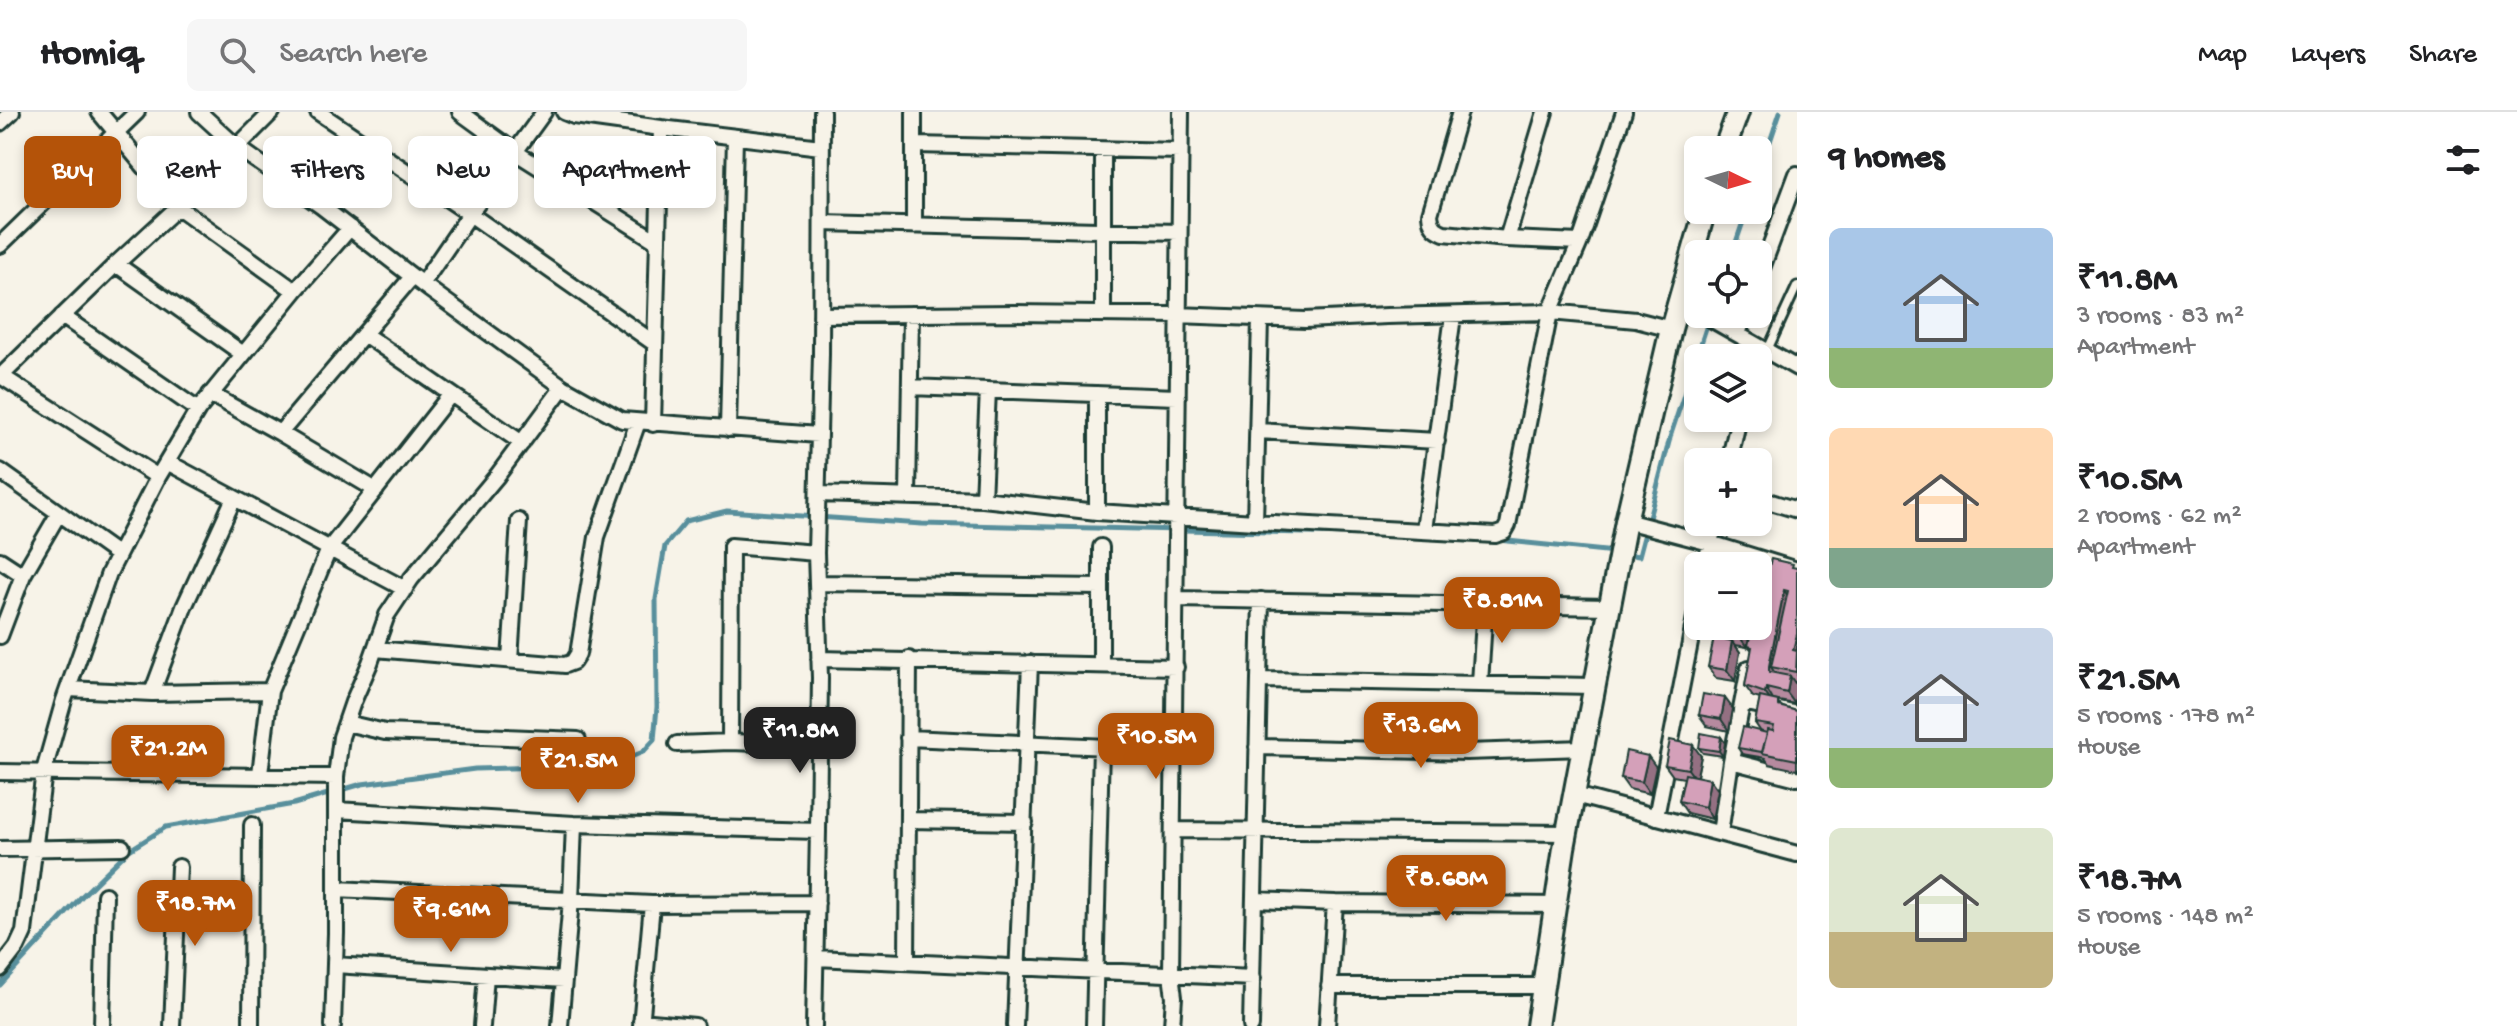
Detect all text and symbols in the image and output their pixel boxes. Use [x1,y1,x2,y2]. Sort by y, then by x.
search box [187,19,747,91]
text: Homiq [40,33,139,77]
icon: search [215,33,259,77]
text: Search here [279,38,427,73]
text: Map [2198,39,2247,72]
text: Layers [2291,39,2365,72]
text: Share [2409,39,2477,72]
chip: Buy [24,136,121,208]
chip: Rent [137,136,247,208]
chip: Filters [263,136,392,208]
chip: New [408,136,518,208]
chip: Apartment [534,136,716,208]
north arrow [1684,136,1772,224]
map controls [1684,136,1772,640]
icon: filters [2441,138,2485,182]
text: 9 homes [1829,140,1944,180]
button: locate [1684,240,1772,328]
icon: home [1893,260,1989,356]
text: ₹11.8M [2077,262,2177,302]
text: 3 rooms · 83 m² [2077,302,2244,333]
text: Apartment [2077,333,2194,364]
button: layers [1684,344,1772,432]
button: + [1684,448,1772,536]
icon: home [1893,460,1989,556]
text: ₹10.5M [2077,462,2182,502]
text: 2 rooms · 62 m² [2077,502,2241,533]
text: Apartment [2077,533,2194,564]
button: − [1684,552,1772,640]
pin: ₹8.81M [1437,577,1567,645]
text: ₹8.81M [1462,587,1542,618]
icon: home [1893,660,1989,756]
text: ₹21.5M [2077,662,2179,702]
pin: ₹13.6M [1356,702,1486,770]
text: 5 rooms · 178 m² [2077,702,2255,733]
pin: ₹11.8M [735,707,865,775]
text: ₹13.6M [1382,712,1460,743]
pin: ₹10.5M [1091,713,1221,781]
text: ₹11.8M [762,717,838,748]
text: ₹10.5M [1116,723,1196,754]
pin: ₹21.2M [103,725,233,793]
text: House [2077,733,2141,764]
text: ₹21.2M [129,735,207,766]
pin: ₹21.5M [513,737,643,805]
text: ₹21.5M [539,747,617,778]
pin: ₹8.68M [1381,855,1511,923]
icon: home [1893,860,1989,956]
text: ₹18.7M [2077,862,2181,902]
text: ₹8.68M [1405,865,1487,896]
pin: ₹18.7M [130,880,260,948]
pin: ₹9.61M [386,886,516,954]
text: ₹18.7M [155,890,235,921]
text: ₹9.61M [412,896,490,927]
text: 5 rooms · 148 m² [2077,902,2254,933]
text: House [2077,933,2141,964]

